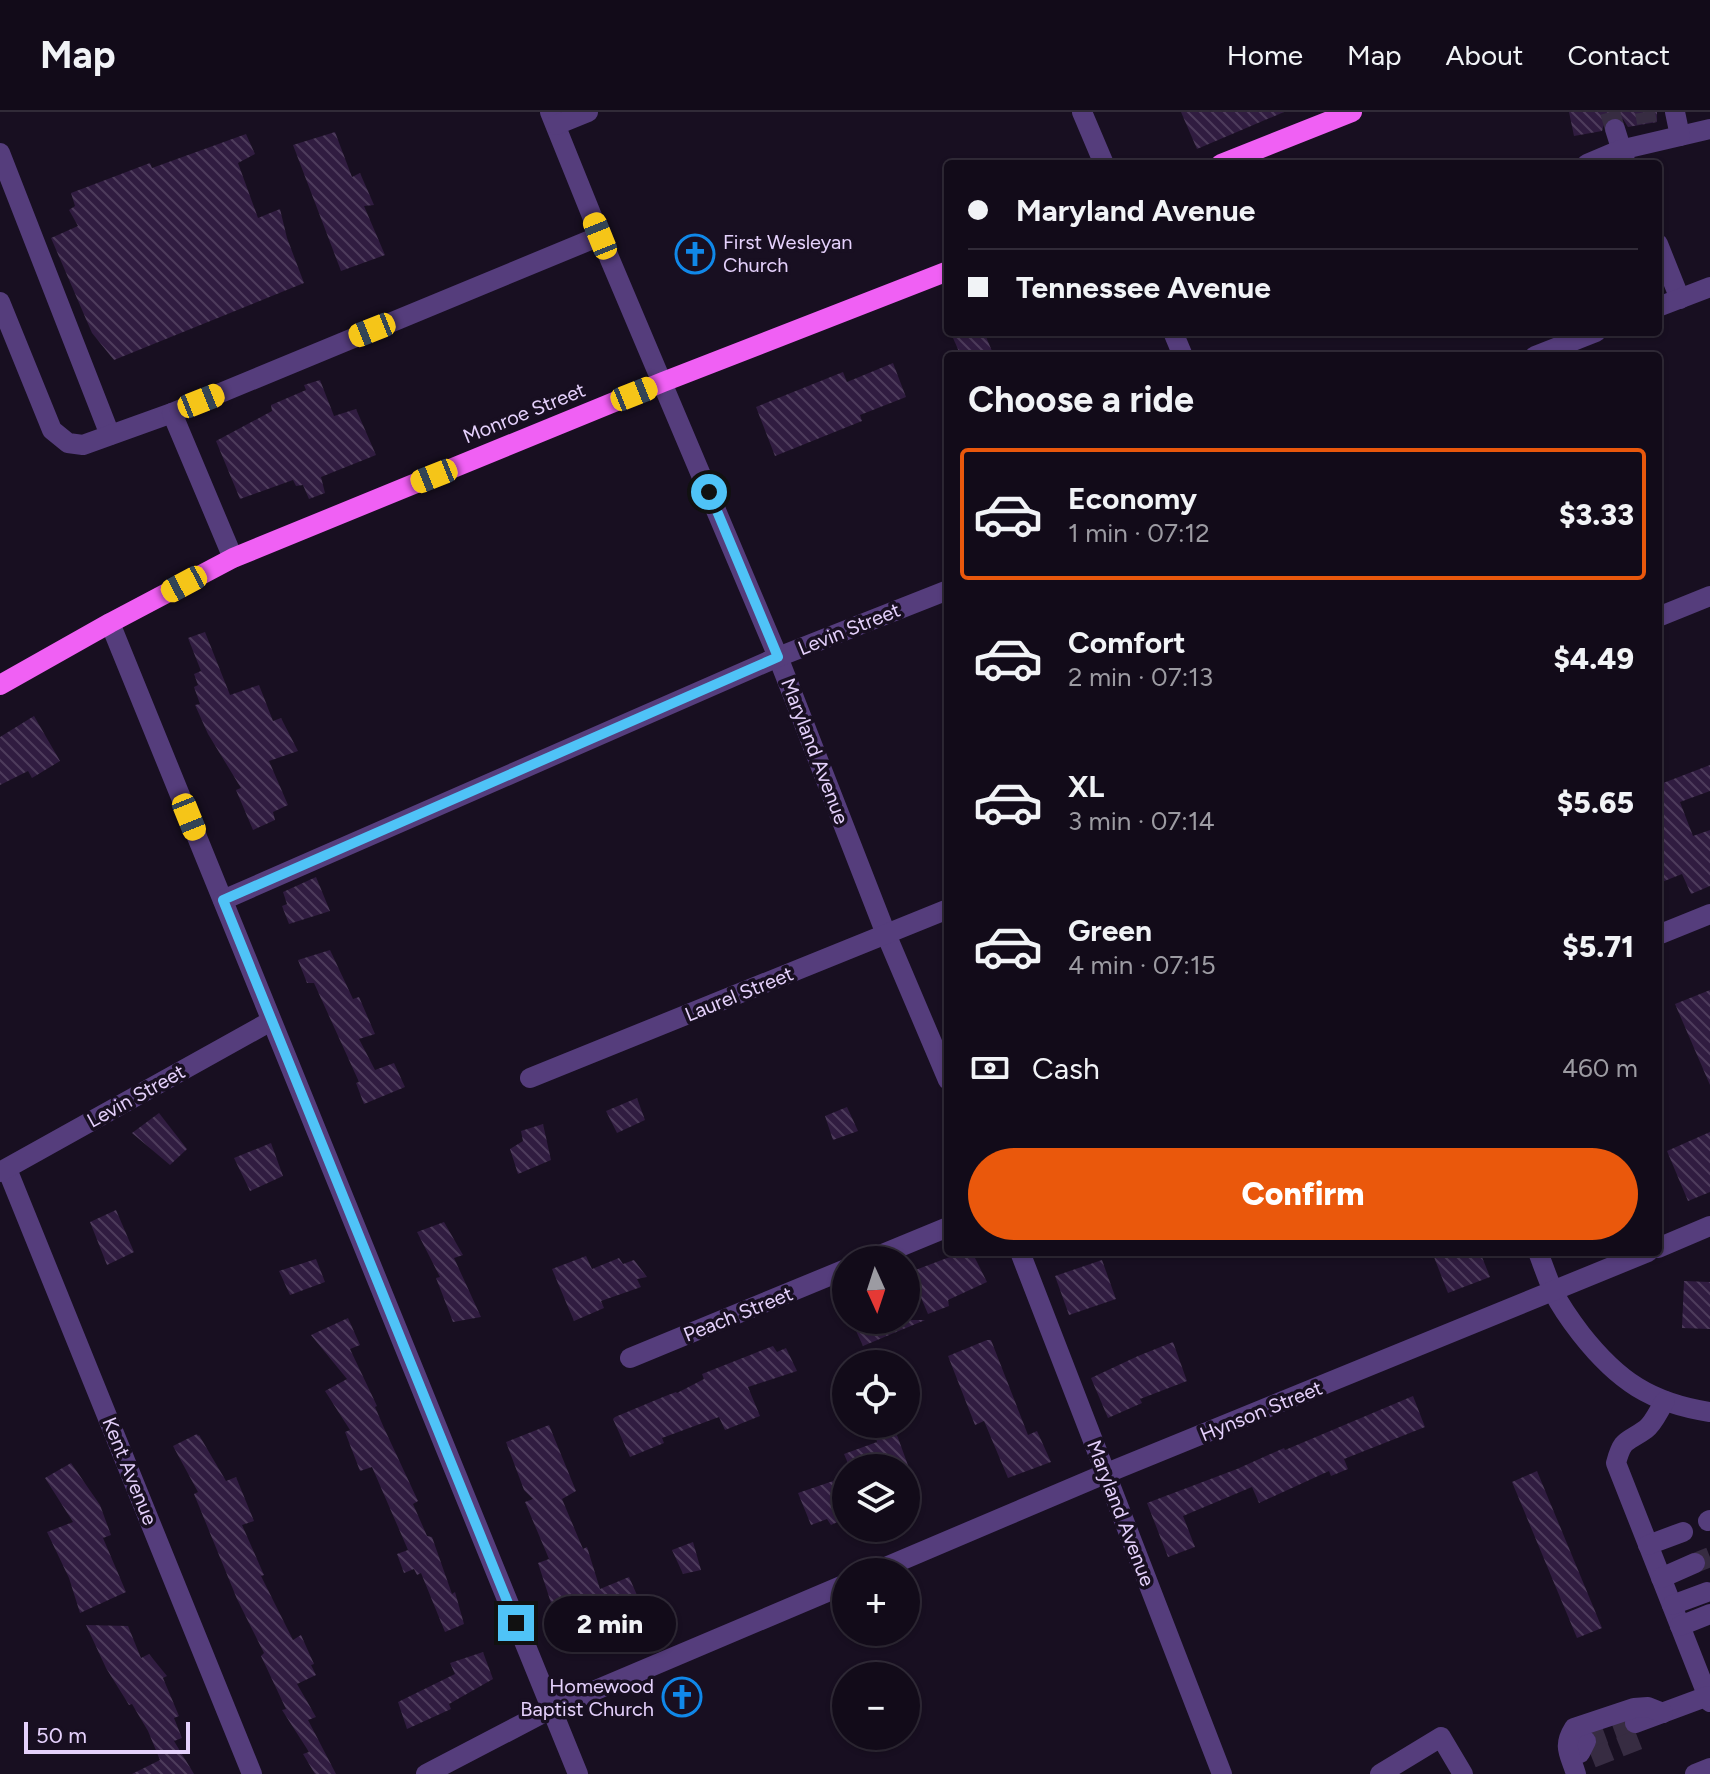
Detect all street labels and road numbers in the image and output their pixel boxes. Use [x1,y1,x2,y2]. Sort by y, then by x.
street label: Monroe Street [459,378,589,448]
street label: Levin Street [794,598,904,660]
street label: Maryland Avenue [776,675,854,827]
street label: Laurel Street [681,961,797,1027]
street label: Levin Street [83,1059,189,1133]
street label: Peach Street [680,1281,796,1347]
street label: Hynson Street [1196,1376,1326,1446]
street label: Kent Avenue [97,1414,163,1529]
street label: Maryland Avenue [1082,1437,1160,1589]

